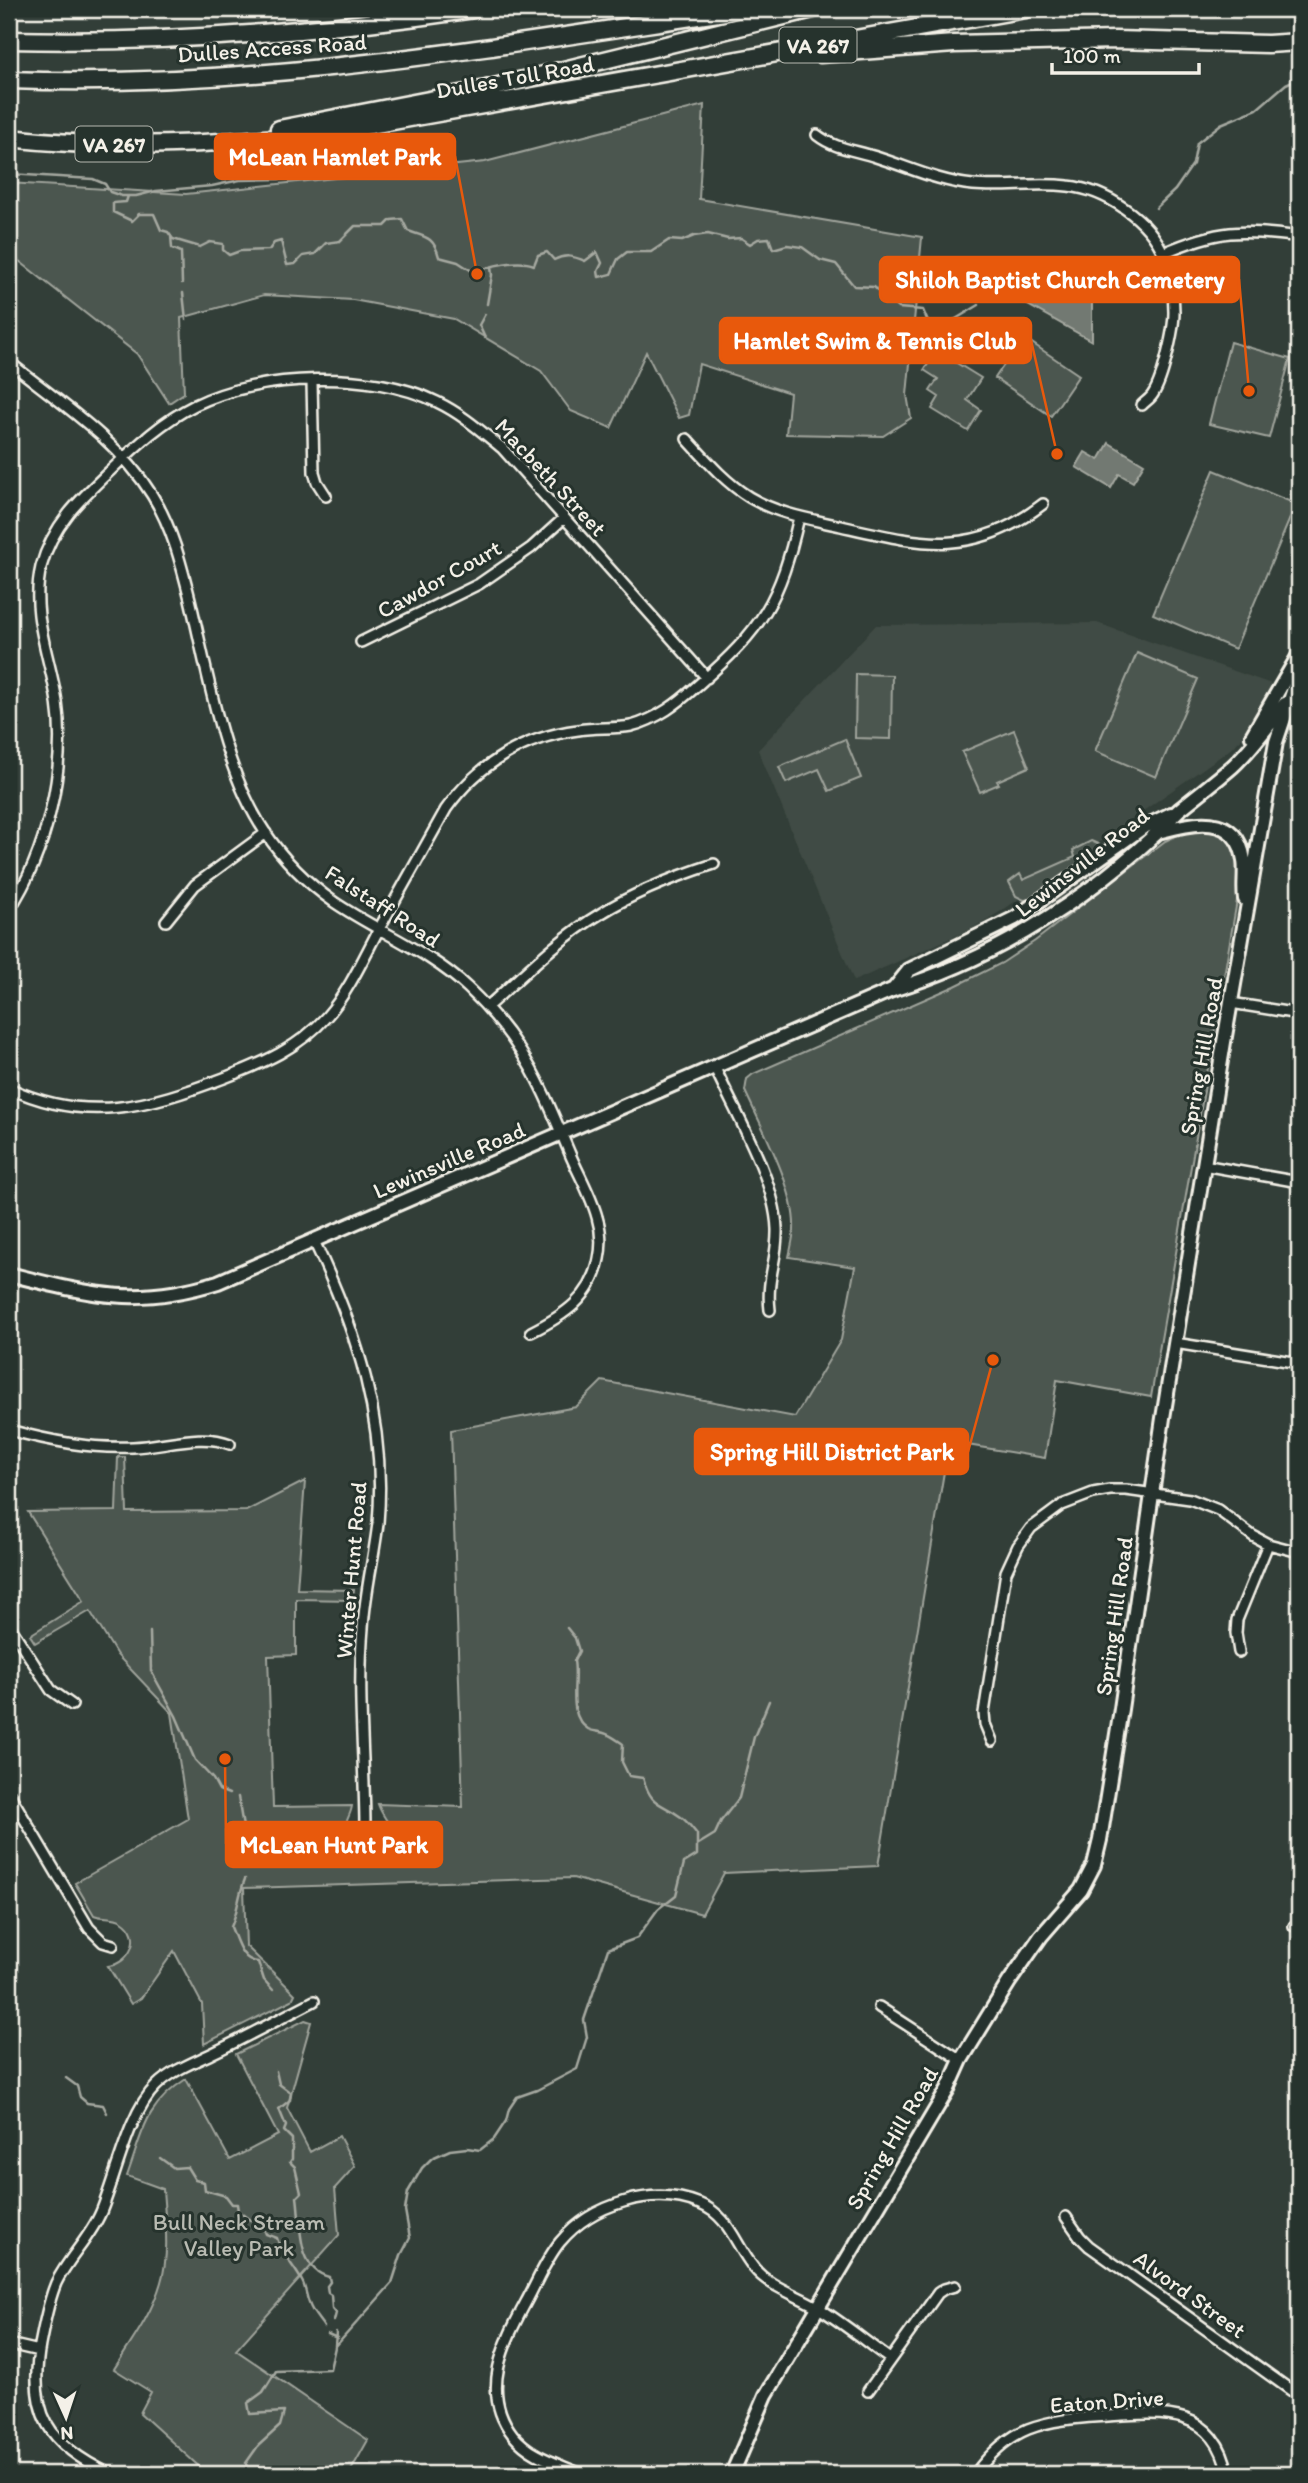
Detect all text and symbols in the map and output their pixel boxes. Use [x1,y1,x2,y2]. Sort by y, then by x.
street label: Dulles Access Road [177,27,367,69]
road number: VA 267 [780,28,856,62]
scale bar [1052,32,1200,76]
text: 100 m [1063,43,1121,68]
street label: Dulles Toll Road [434,49,597,105]
road number: VA 267 [76,127,152,162]
callout: McLean Hamlet Park [215,134,455,179]
text: McLean Hamlet Park [228,142,442,171]
callout: Shiloh Baptist Church Cemetery [880,257,1239,302]
text: Shiloh Baptist Church Cemetery [895,265,1225,295]
callout: Hamlet Swim & Tennis Club [720,318,1031,363]
text: Hamlet Swim & Tennis Club [733,326,1017,355]
street label: Macbeth Street [489,412,613,542]
street label: Cawdor Court [372,533,506,625]
street label: Lewinsville Road [1009,801,1155,923]
street label: Falstaff Road [320,858,446,954]
street label: Spring Hill Road [1173,974,1229,1137]
street label: Lewinsville Road [369,1115,530,1205]
callout: Spring Hill District Park [695,1429,968,1474]
text: Spring Hill District Park [710,1437,955,1467]
street label: Winter Hunt Road [329,1480,373,1660]
street label: Spring Hill Road [1089,1534,1139,1697]
callout: McLean Hunt Park [226,1822,442,1867]
text: McLean Hunt Park [240,1830,429,1859]
street label: Spring Hill Road [840,2061,944,2214]
park label: Bull Neck Stream Valley Park [153,2208,325,2262]
street label: Alvord Street [1128,2244,1252,2344]
north arrow [32,2382,102,2452]
street label: Eaton Drive [1049,2383,1165,2419]
text: N [60,2422,74,2445]

